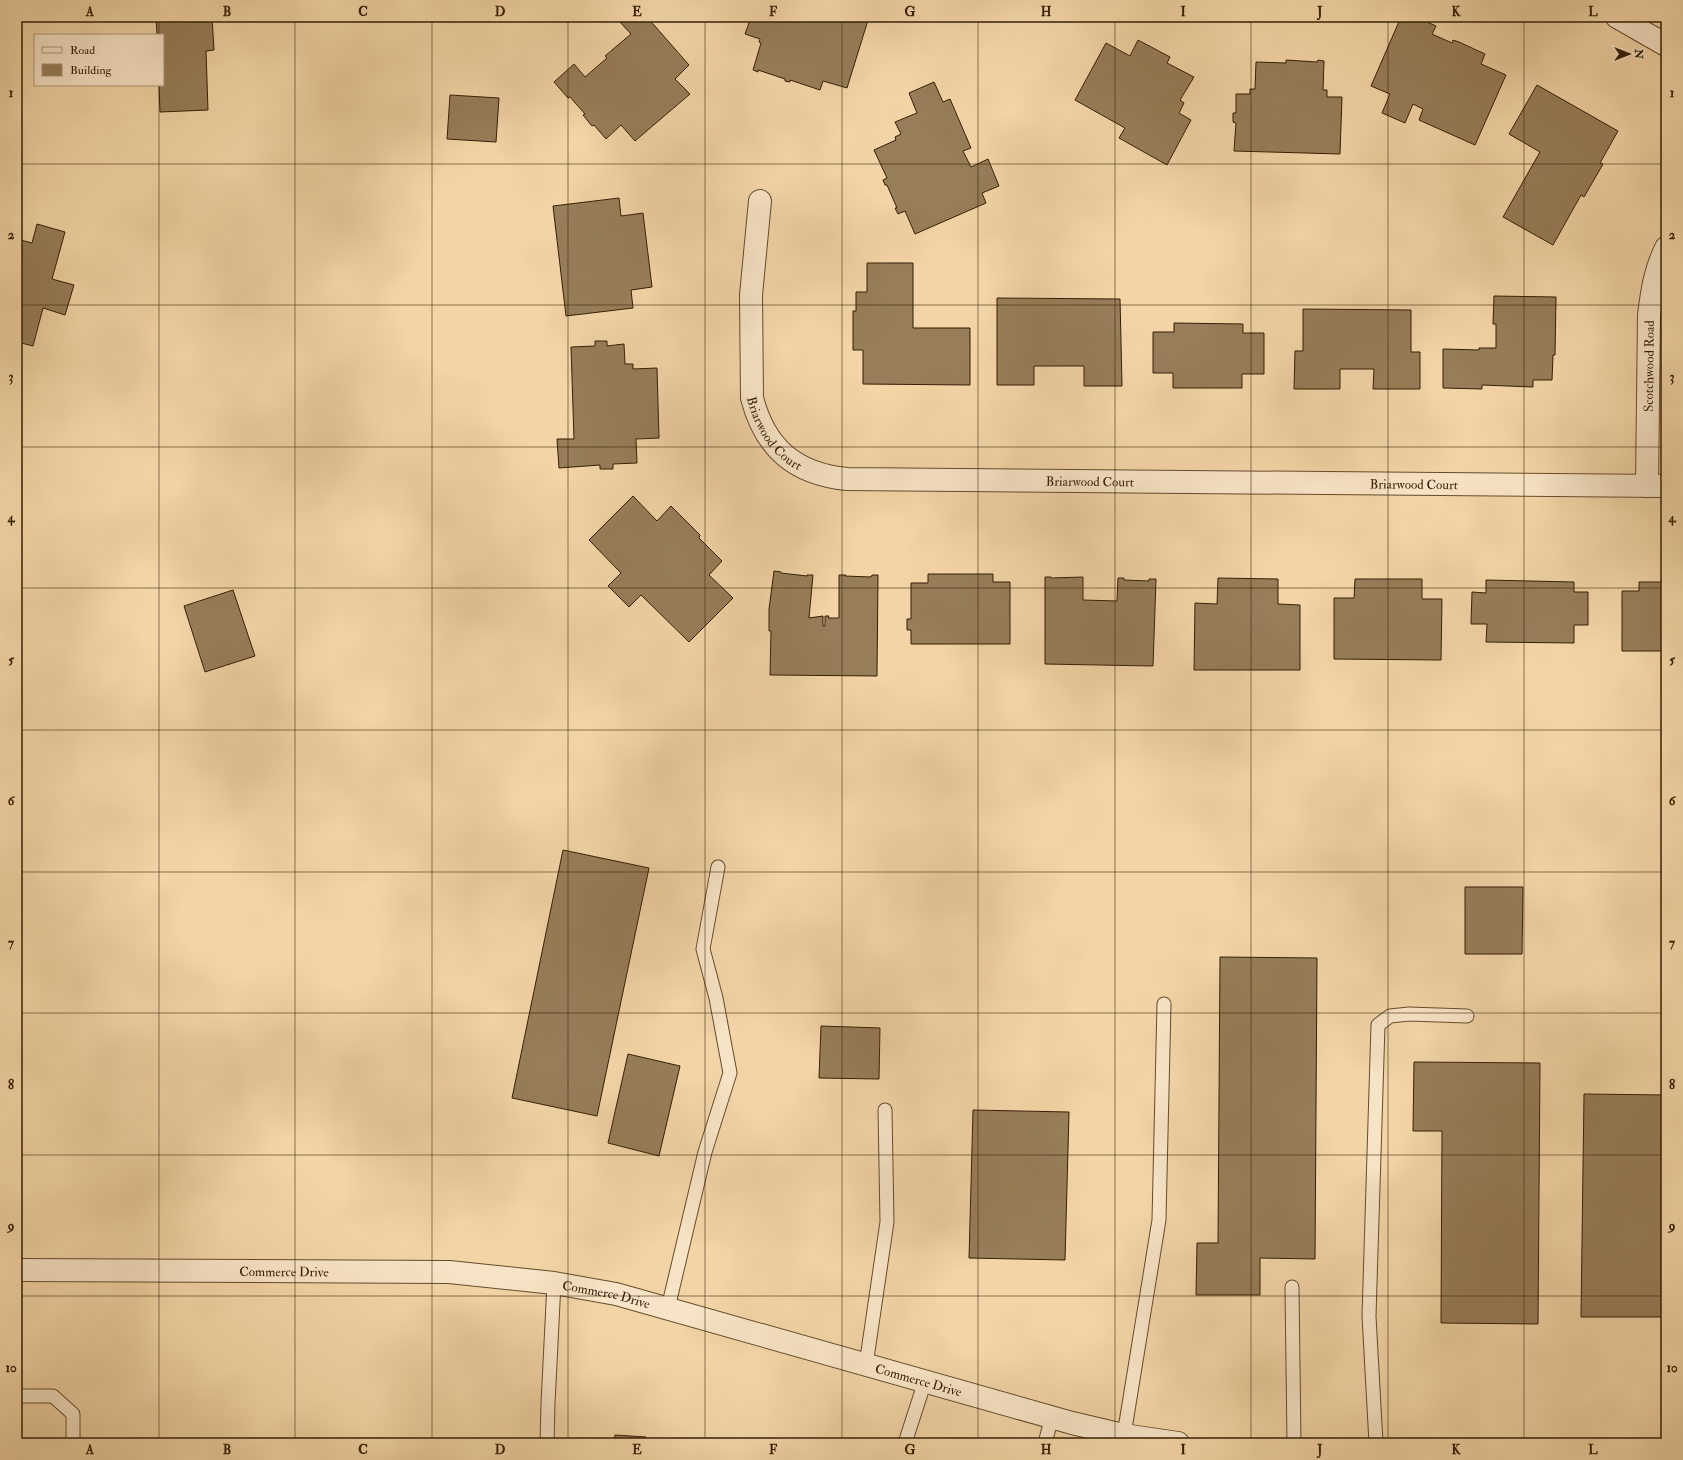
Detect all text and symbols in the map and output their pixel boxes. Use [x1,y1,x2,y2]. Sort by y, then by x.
text: A [85,4,95,20]
text: B [223,4,231,20]
text: C [358,4,368,20]
text: D [495,4,506,20]
text: E [632,4,642,20]
text: F [769,4,778,20]
text: G [905,4,916,20]
text: H [1041,4,1052,20]
text: I [1180,4,1186,20]
text: J [1316,4,1323,21]
text: K [1451,4,1461,20]
text: L [1588,4,1598,20]
legend [34,34,164,86]
north arrow [1609,34,1649,74]
text: Road [70,43,95,58]
text: N [1632,48,1645,60]
text: Building [70,63,113,78]
text: 1 [9,85,14,101]
text: 1 [1670,85,1675,101]
text: 2 [8,227,15,243]
text: 2 [1669,227,1676,243]
street label: Scotchwood Road [1641,319,1658,412]
text: 3 [9,369,14,385]
text: 3 [1670,369,1675,385]
street label: Briarwood Court [743,395,804,474]
street label: Briarwood Court [1046,474,1134,490]
street label: Briarwood Court [1370,476,1458,493]
text: 4 [6,510,15,526]
text: 4 [1667,510,1676,526]
text: 5 [8,652,14,668]
text: 5 [1669,652,1675,668]
text: 6 [8,793,16,809]
text: 6 [1669,793,1677,809]
text: 7 [8,935,15,951]
text: 7 [1669,935,1676,951]
text: 8 [8,1077,14,1093]
text: 8 [1669,1077,1675,1093]
text: 9 [6,1218,15,1234]
text: 9 [1667,1218,1676,1234]
street label: Commerce Drive [239,1264,329,1280]
street label: Commerce Drive [561,1278,652,1312]
text: 10 [5,1360,17,1376]
text: 10 [1666,1360,1678,1376]
street label: Commerce Drive [873,1361,964,1401]
text: A [85,1442,95,1458]
text: B [223,1442,231,1458]
text: C [358,1442,368,1458]
text: D [495,1442,506,1458]
text: E [632,1442,642,1458]
text: F [769,1442,778,1458]
text: G [905,1442,916,1458]
text: H [1041,1442,1052,1458]
text: I [1180,1442,1186,1458]
text: J [1316,1442,1323,1459]
text: K [1451,1442,1461,1458]
text: L [1588,1442,1598,1458]

